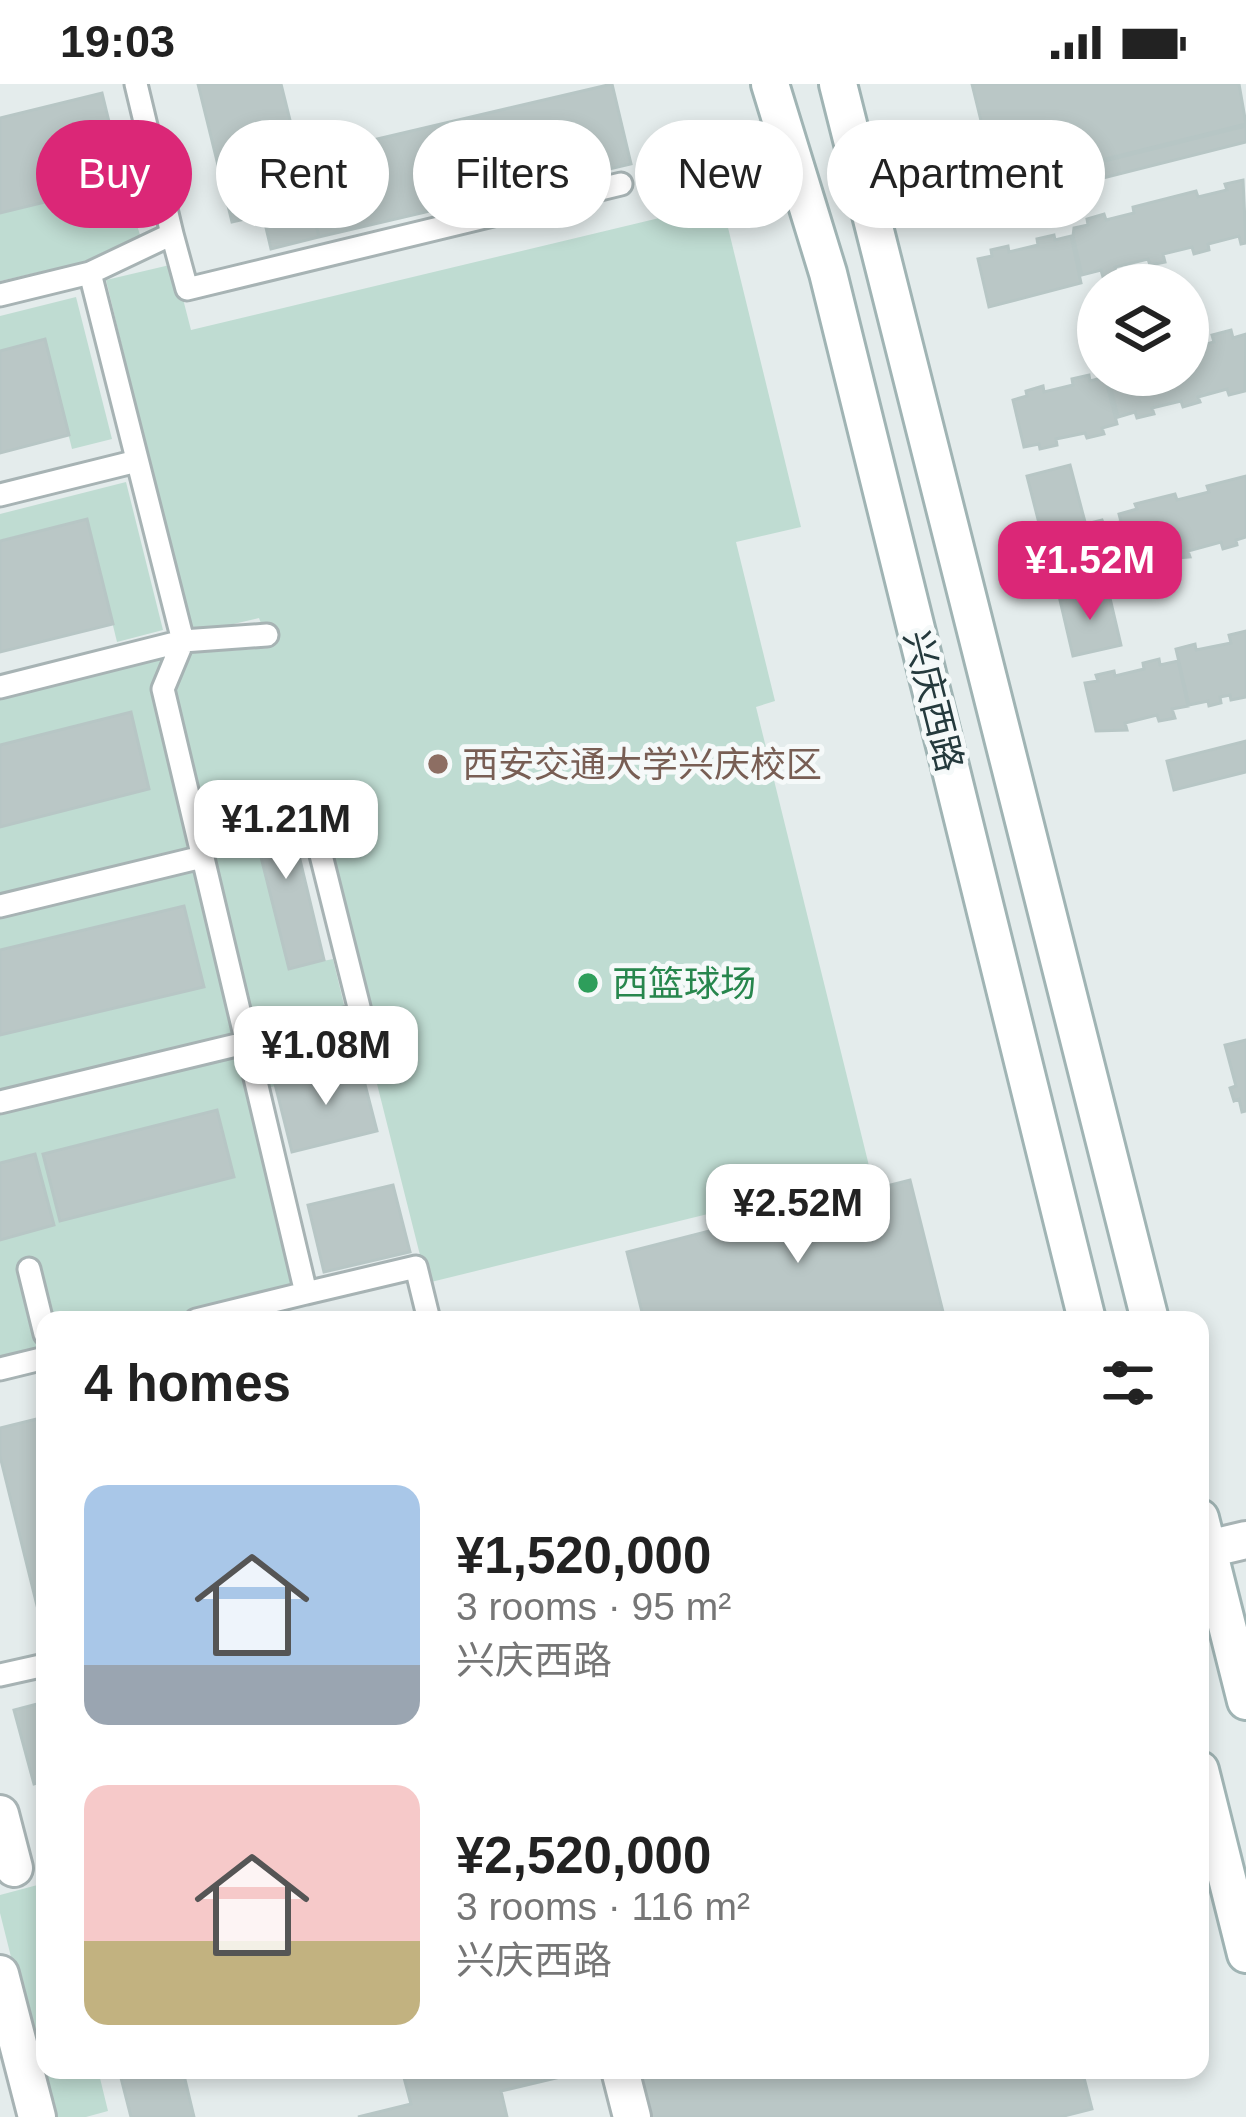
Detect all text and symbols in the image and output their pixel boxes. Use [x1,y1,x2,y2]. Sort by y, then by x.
text: 19:03 [60,16,175,67]
chip: Buy [36,120,192,228]
chip: Rent [216,120,389,228]
chip: Filters [413,120,611,228]
chip: New [635,120,803,228]
chip: Apartment [827,120,1105,228]
map controls [1077,264,1209,396]
button: layers [1077,264,1209,396]
pin: ¥1.52M [992,521,1188,623]
text: ¥1.52M [1025,538,1155,581]
street label: 兴庆西路 [896,626,971,776]
place label: 西安交通大学兴庆校区 [462,744,822,785]
marker: 西安交通大学兴庆校区 [425,751,451,777]
pin: ¥1.21M [188,780,384,882]
text: ¥1.21M [221,797,351,840]
place label: 西篮球场 [612,963,756,1004]
marker: 西篮球场 [575,970,601,996]
pin: ¥1.08M [228,1006,424,1108]
text: ¥1.08M [261,1023,391,1066]
pin: ¥2.52M [700,1164,896,1266]
text: ¥2.52M [733,1181,863,1224]
icon: filters [1095,1350,1161,1416]
text: 4 homes [84,1355,291,1412]
text: ¥1,520,000 [456,1527,711,1584]
icon: home [180,1533,324,1677]
text: 3 rooms · 95 m² [456,1585,731,1628]
text: 兴庆西路 [456,1639,612,1682]
text: ¥2,520,000 [456,1827,711,1884]
icon: home [180,1833,324,1977]
text: 3 rooms · 116 m² [456,1885,750,1928]
text: 兴庆西路 [456,1939,612,1982]

